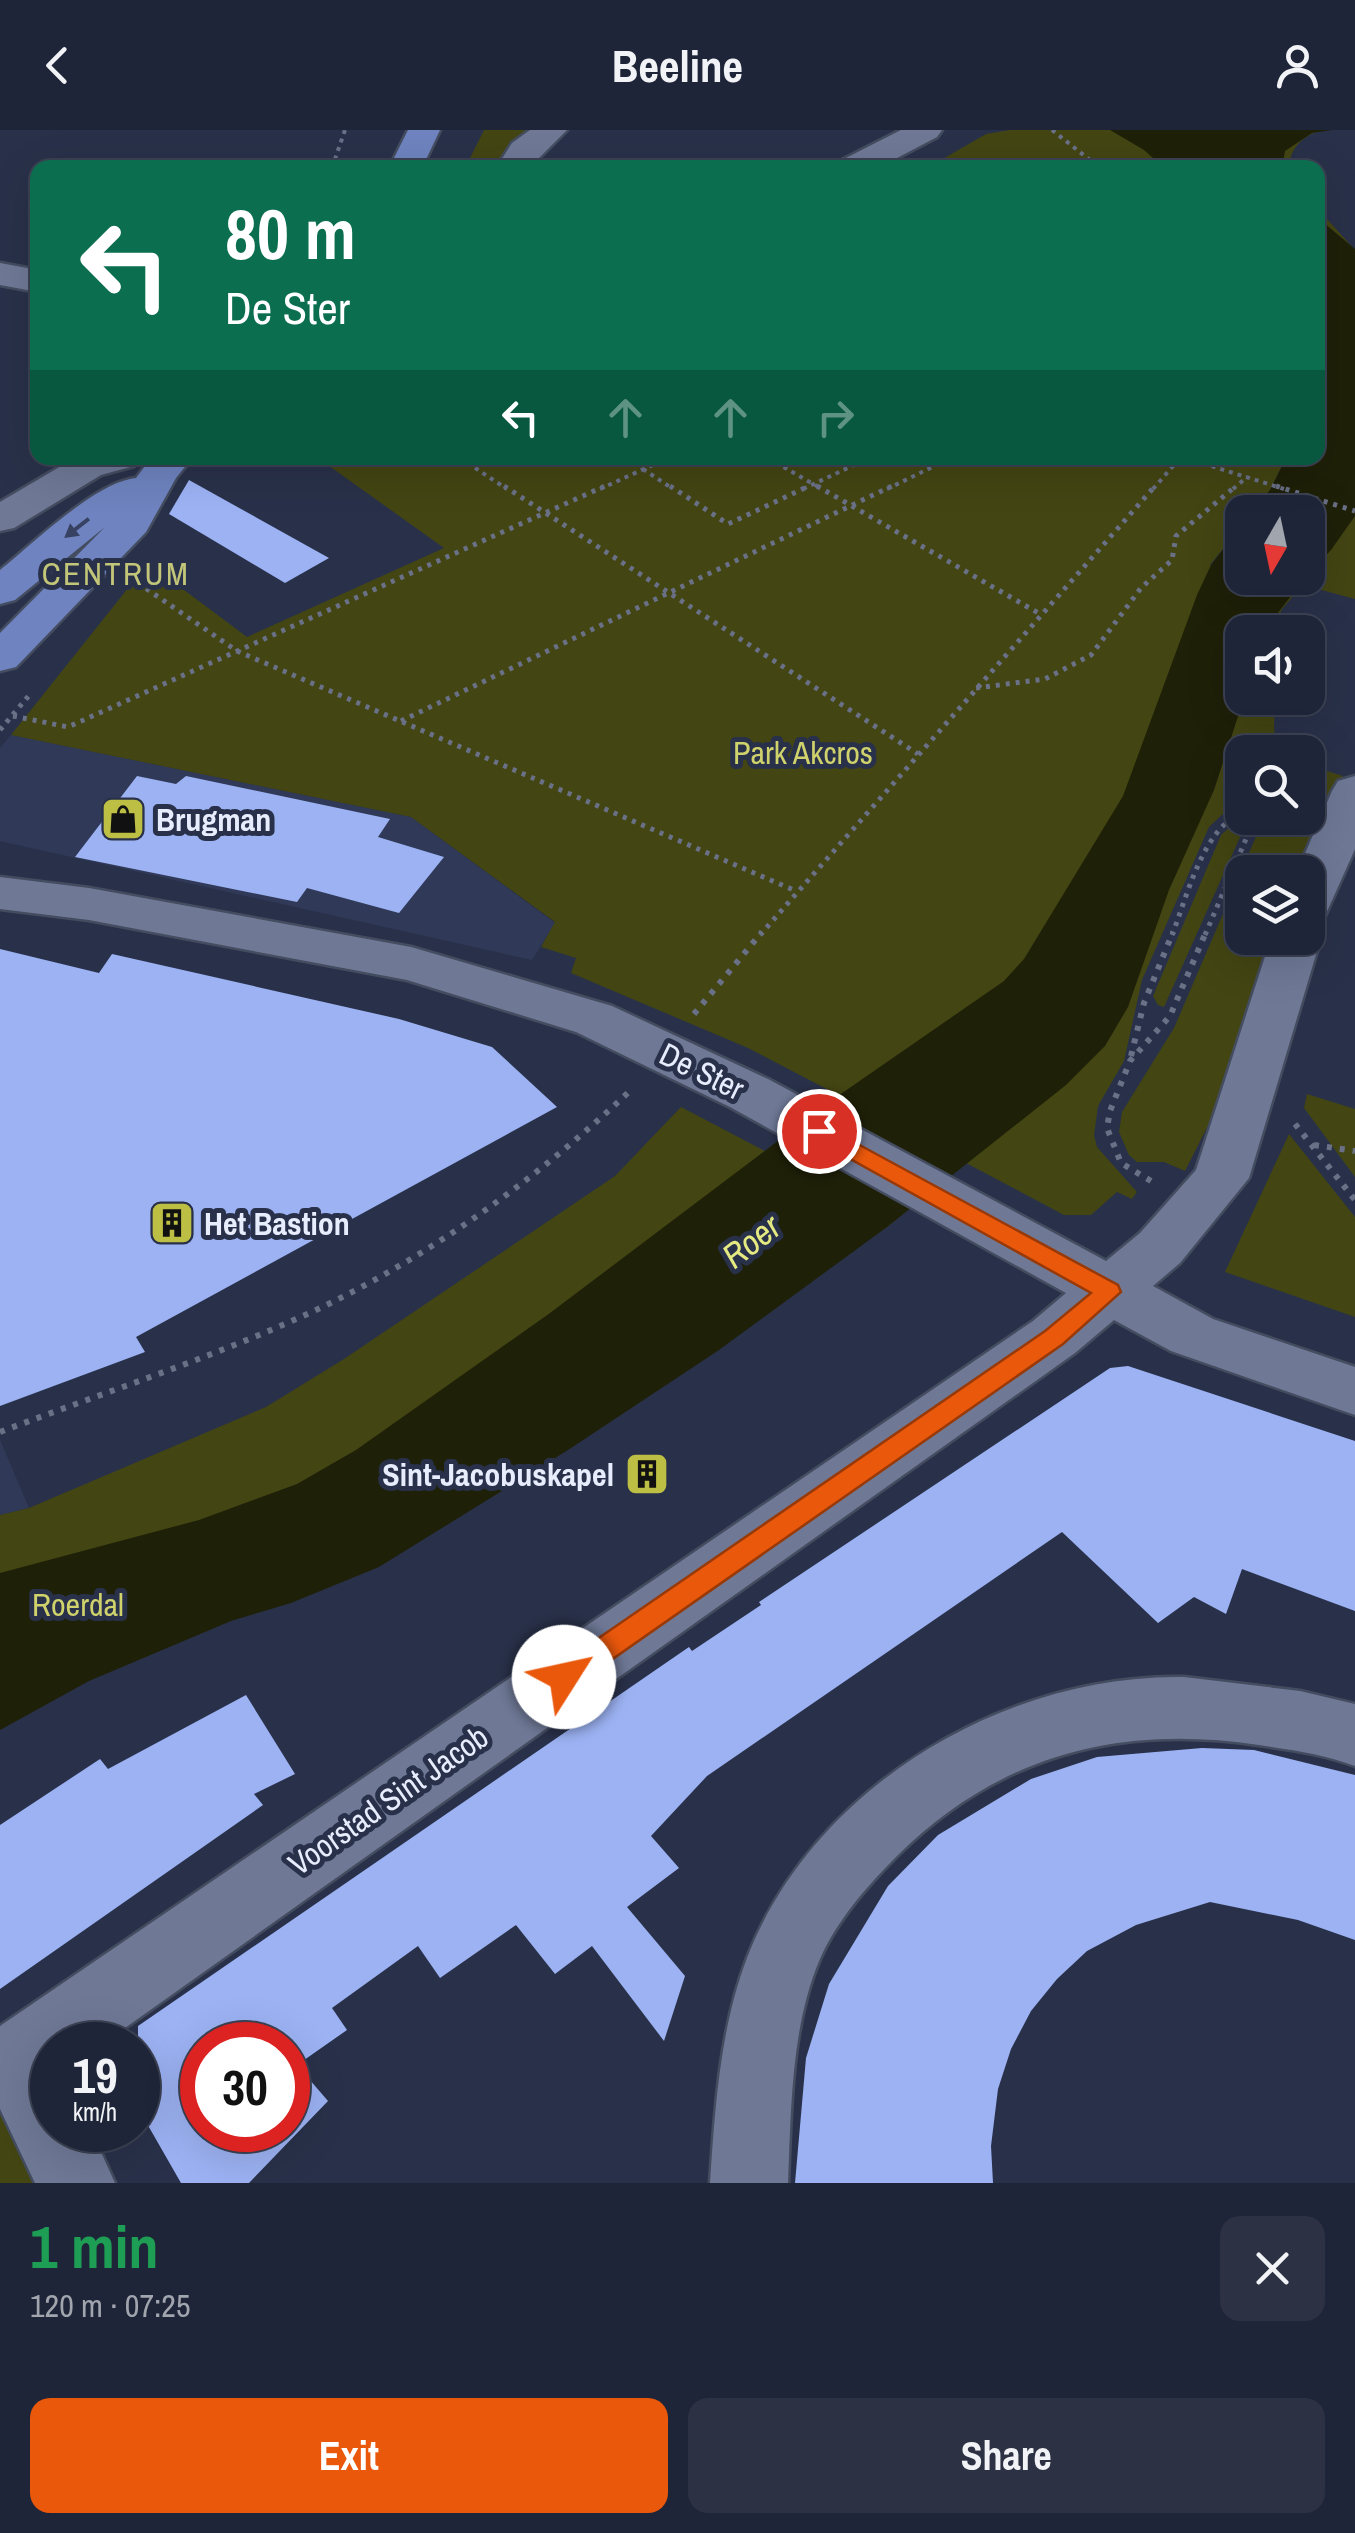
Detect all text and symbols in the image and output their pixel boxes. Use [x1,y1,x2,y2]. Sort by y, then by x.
text: Beeline [612,35,743,96]
icon: back [30,38,85,93]
icon: person [1270,38,1325,93]
text: 80 m [225,187,356,281]
icon: left [60,200,190,330]
text: De Ster [225,277,350,338]
icon: left [493,390,548,445]
icon: ahead [598,390,653,445]
icon: ahead [703,390,758,445]
icon: right [808,390,863,445]
north arrow [1225,495,1325,595]
map controls [1225,495,1325,955]
one-way arrow [64,518,90,538]
district label: CENTRUM [42,552,190,595]
button: sound [1225,615,1325,715]
park label: Park Akcros [733,731,873,774]
button: search [1225,735,1325,835]
shop icon: Brugman [100,796,146,842]
place label: Brugman [156,798,271,841]
button: layers [1225,855,1325,955]
street label: De Ster [653,1032,752,1110]
pin [777,1089,862,1174]
icon: arrive [792,1104,847,1159]
building icon: Het Bastion [149,1200,195,1246]
place label: Het Bastion [204,1202,350,1245]
water label: Roer [712,1202,791,1279]
building icon: Sint-Jacobuskapel [624,1451,670,1497]
place label: Sint-Jacobuskapel [382,1453,614,1496]
park label: Roerdal [32,1583,124,1626]
position arrow [512,1625,616,1729]
street label: Voorstad Sint Jacob [279,1715,497,1885]
speed limit sign: 30 [180,2022,310,2152]
text: 19 [72,2041,118,2109]
text: km/h [73,2095,117,2129]
text: 1 min [30,2206,159,2287]
button: close [1220,2216,1325,2321]
text: 120 m · 07:25 [30,2284,190,2327]
button: Exit [30,2398,668,2513]
button: Share [688,2398,1325,2513]

